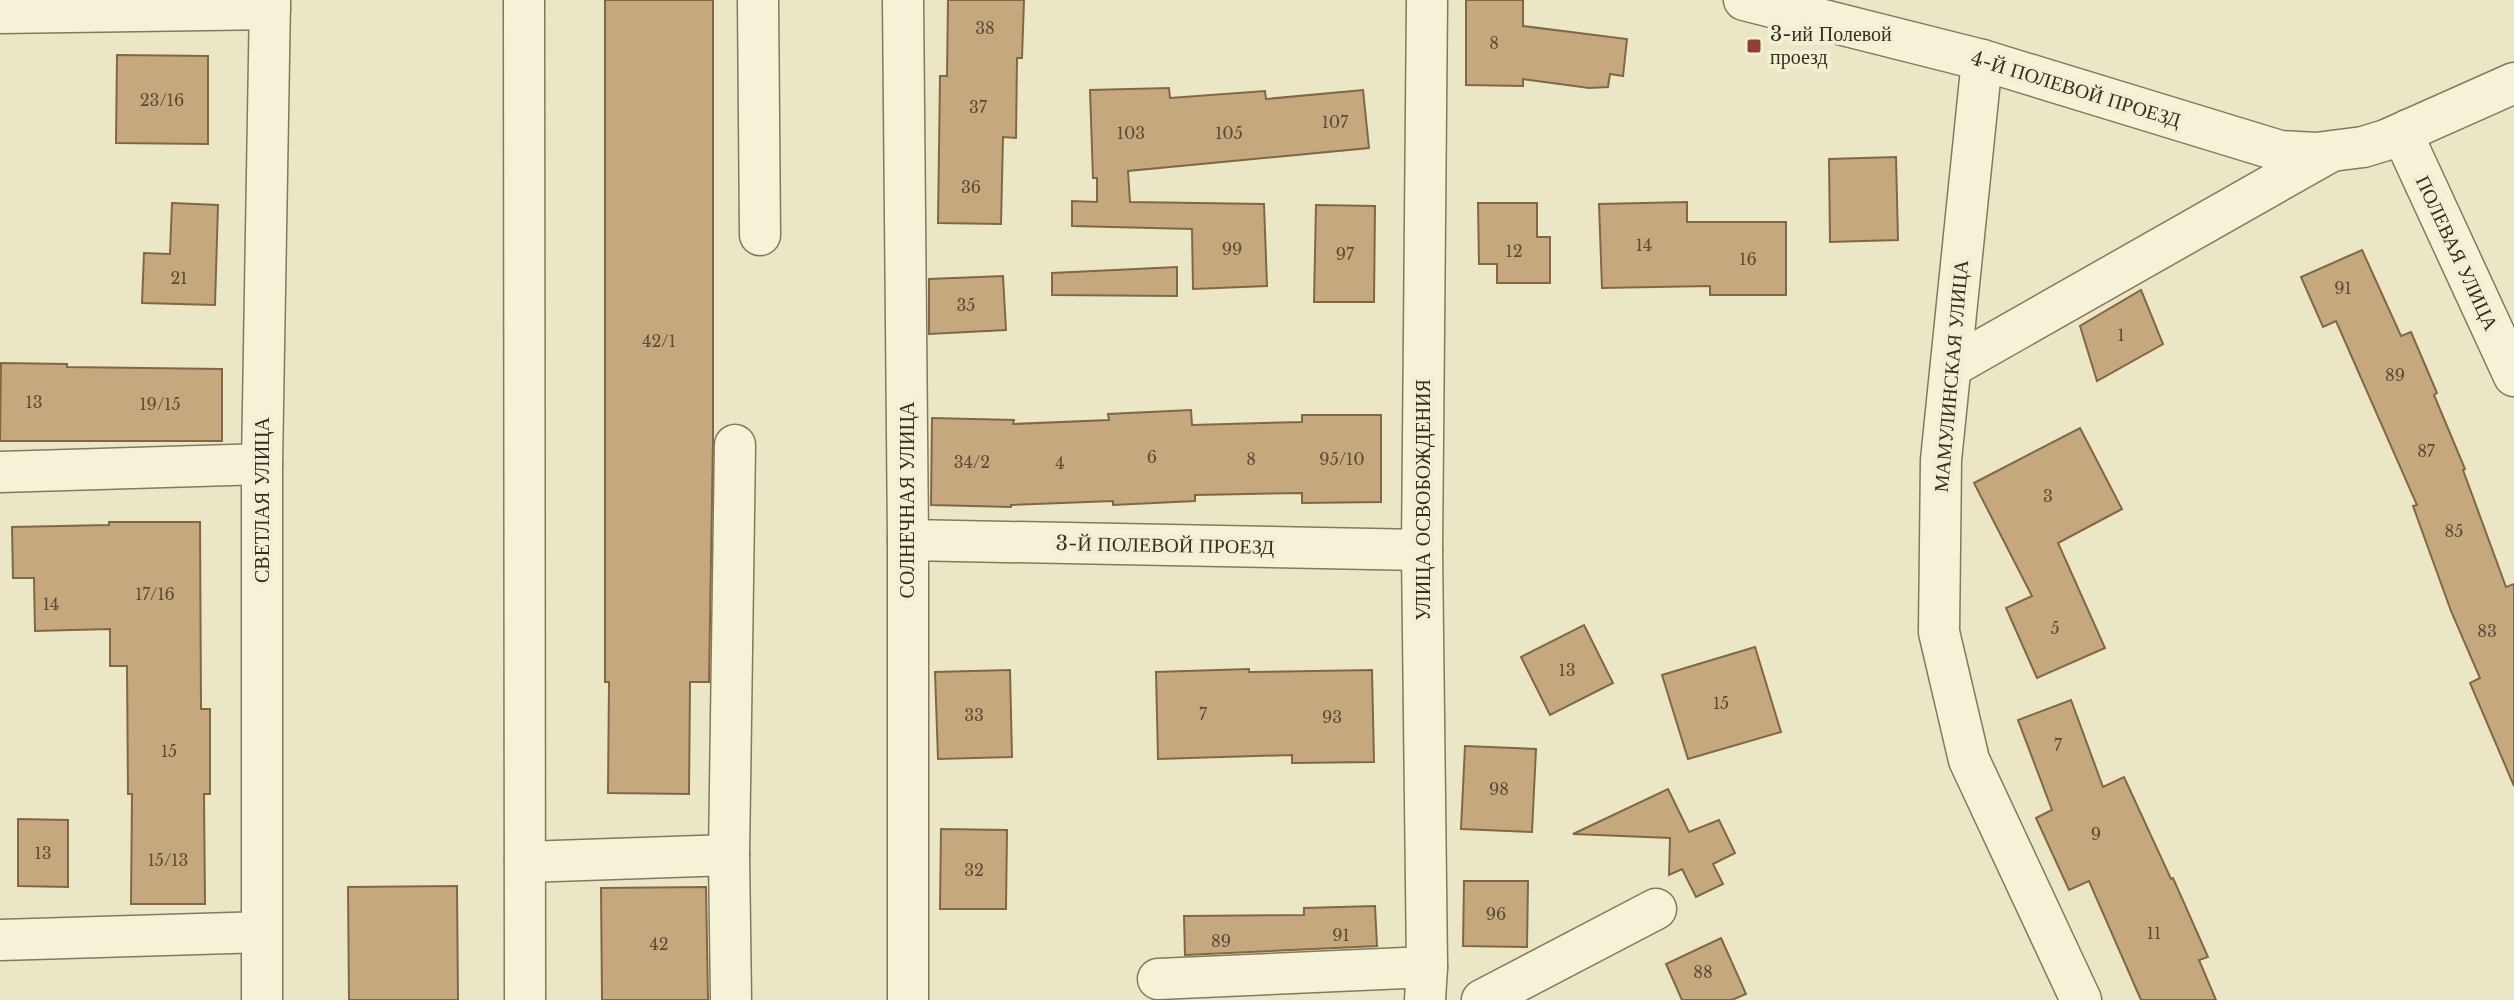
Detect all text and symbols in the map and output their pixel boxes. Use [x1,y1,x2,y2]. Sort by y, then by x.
house number: 38 [975,18,995,38]
place label: 3-ий Полевой проезд [1770,22,1892,69]
house number: 8 [1489,33,1499,53]
marker: 3-ий Полевой проезд [1745,37,1763,55]
street label: 4-Й ПОЛЕВОЙ ПРОЕЗД [1968,46,2184,132]
house number: 23/16 [140,90,184,110]
house number: 37 [969,97,988,117]
house number: 107 [1322,112,1349,132]
house number: 103 [1117,123,1145,143]
house number: 105 [1215,123,1243,143]
street label: ПОЛЕВАЯ УЛИЦА [2411,172,2504,335]
house number: 36 [961,177,981,197]
house number: 14 [1636,235,1652,255]
house number: 99 [1222,239,1242,259]
house number: 12 [1506,241,1523,261]
house number: 97 [1336,244,1355,264]
house number: 16 [1739,249,1757,269]
street label: МАМУЛИНСКАЯ УЛИЦА [1929,258,1973,493]
house number: 21 [171,268,188,288]
house number: 91 [2334,278,2352,298]
house number: 35 [957,295,975,315]
house number: 1 [2117,325,2125,345]
house number: 42/1 [642,331,676,351]
house number: 89 [2385,365,2405,385]
street label: УЛИЦА ОСВОБОЖДЕНИЯ [1411,379,1435,621]
house number: 13 [26,392,43,412]
house number: 19/15 [139,394,181,414]
street label: СОЛНЕЧНАЯ УЛИЦА [895,401,919,598]
street label: СВЕТЛАЯ УЛИЦА [250,416,274,583]
house number: 87 [2417,441,2436,461]
house number: 6 [1147,447,1157,467]
house number: 8 [1246,449,1256,469]
house number: 95/10 [1319,449,1365,469]
house number: 34/2 [954,452,990,472]
house number: 4 [1055,453,1065,473]
house number: 3 [2043,486,2053,506]
house number: 85 [2445,521,2463,541]
street label: 3-Й ПОЛЕВОЙ ПРОЕЗД [1056,531,1275,559]
house number: 17/16 [135,584,175,604]
house number: 14 [43,594,59,614]
house number: 5 [2050,618,2060,638]
house number: 83 [2477,621,2497,641]
house number: 13 [1559,660,1576,680]
house number: 15 [1713,693,1729,713]
house number: 7 [1199,704,1208,724]
house number: 33 [964,705,984,725]
house number: 93 [1322,707,1342,727]
house number: 7 [2054,735,2063,755]
house number: 15 [161,741,177,761]
house number: 98 [1489,779,1509,799]
house number: 9 [2091,824,2101,844]
house number: 13 [35,843,52,863]
house number: 15/13 [148,850,188,870]
house number: 32 [964,860,984,880]
house number: 96 [1486,904,1506,924]
house number: 11 [2147,923,2161,943]
house number: 91 [1332,925,1350,945]
house number: 89 [1211,931,1231,951]
house number: 42 [649,934,669,954]
house number: 88 [1693,962,1713,982]

